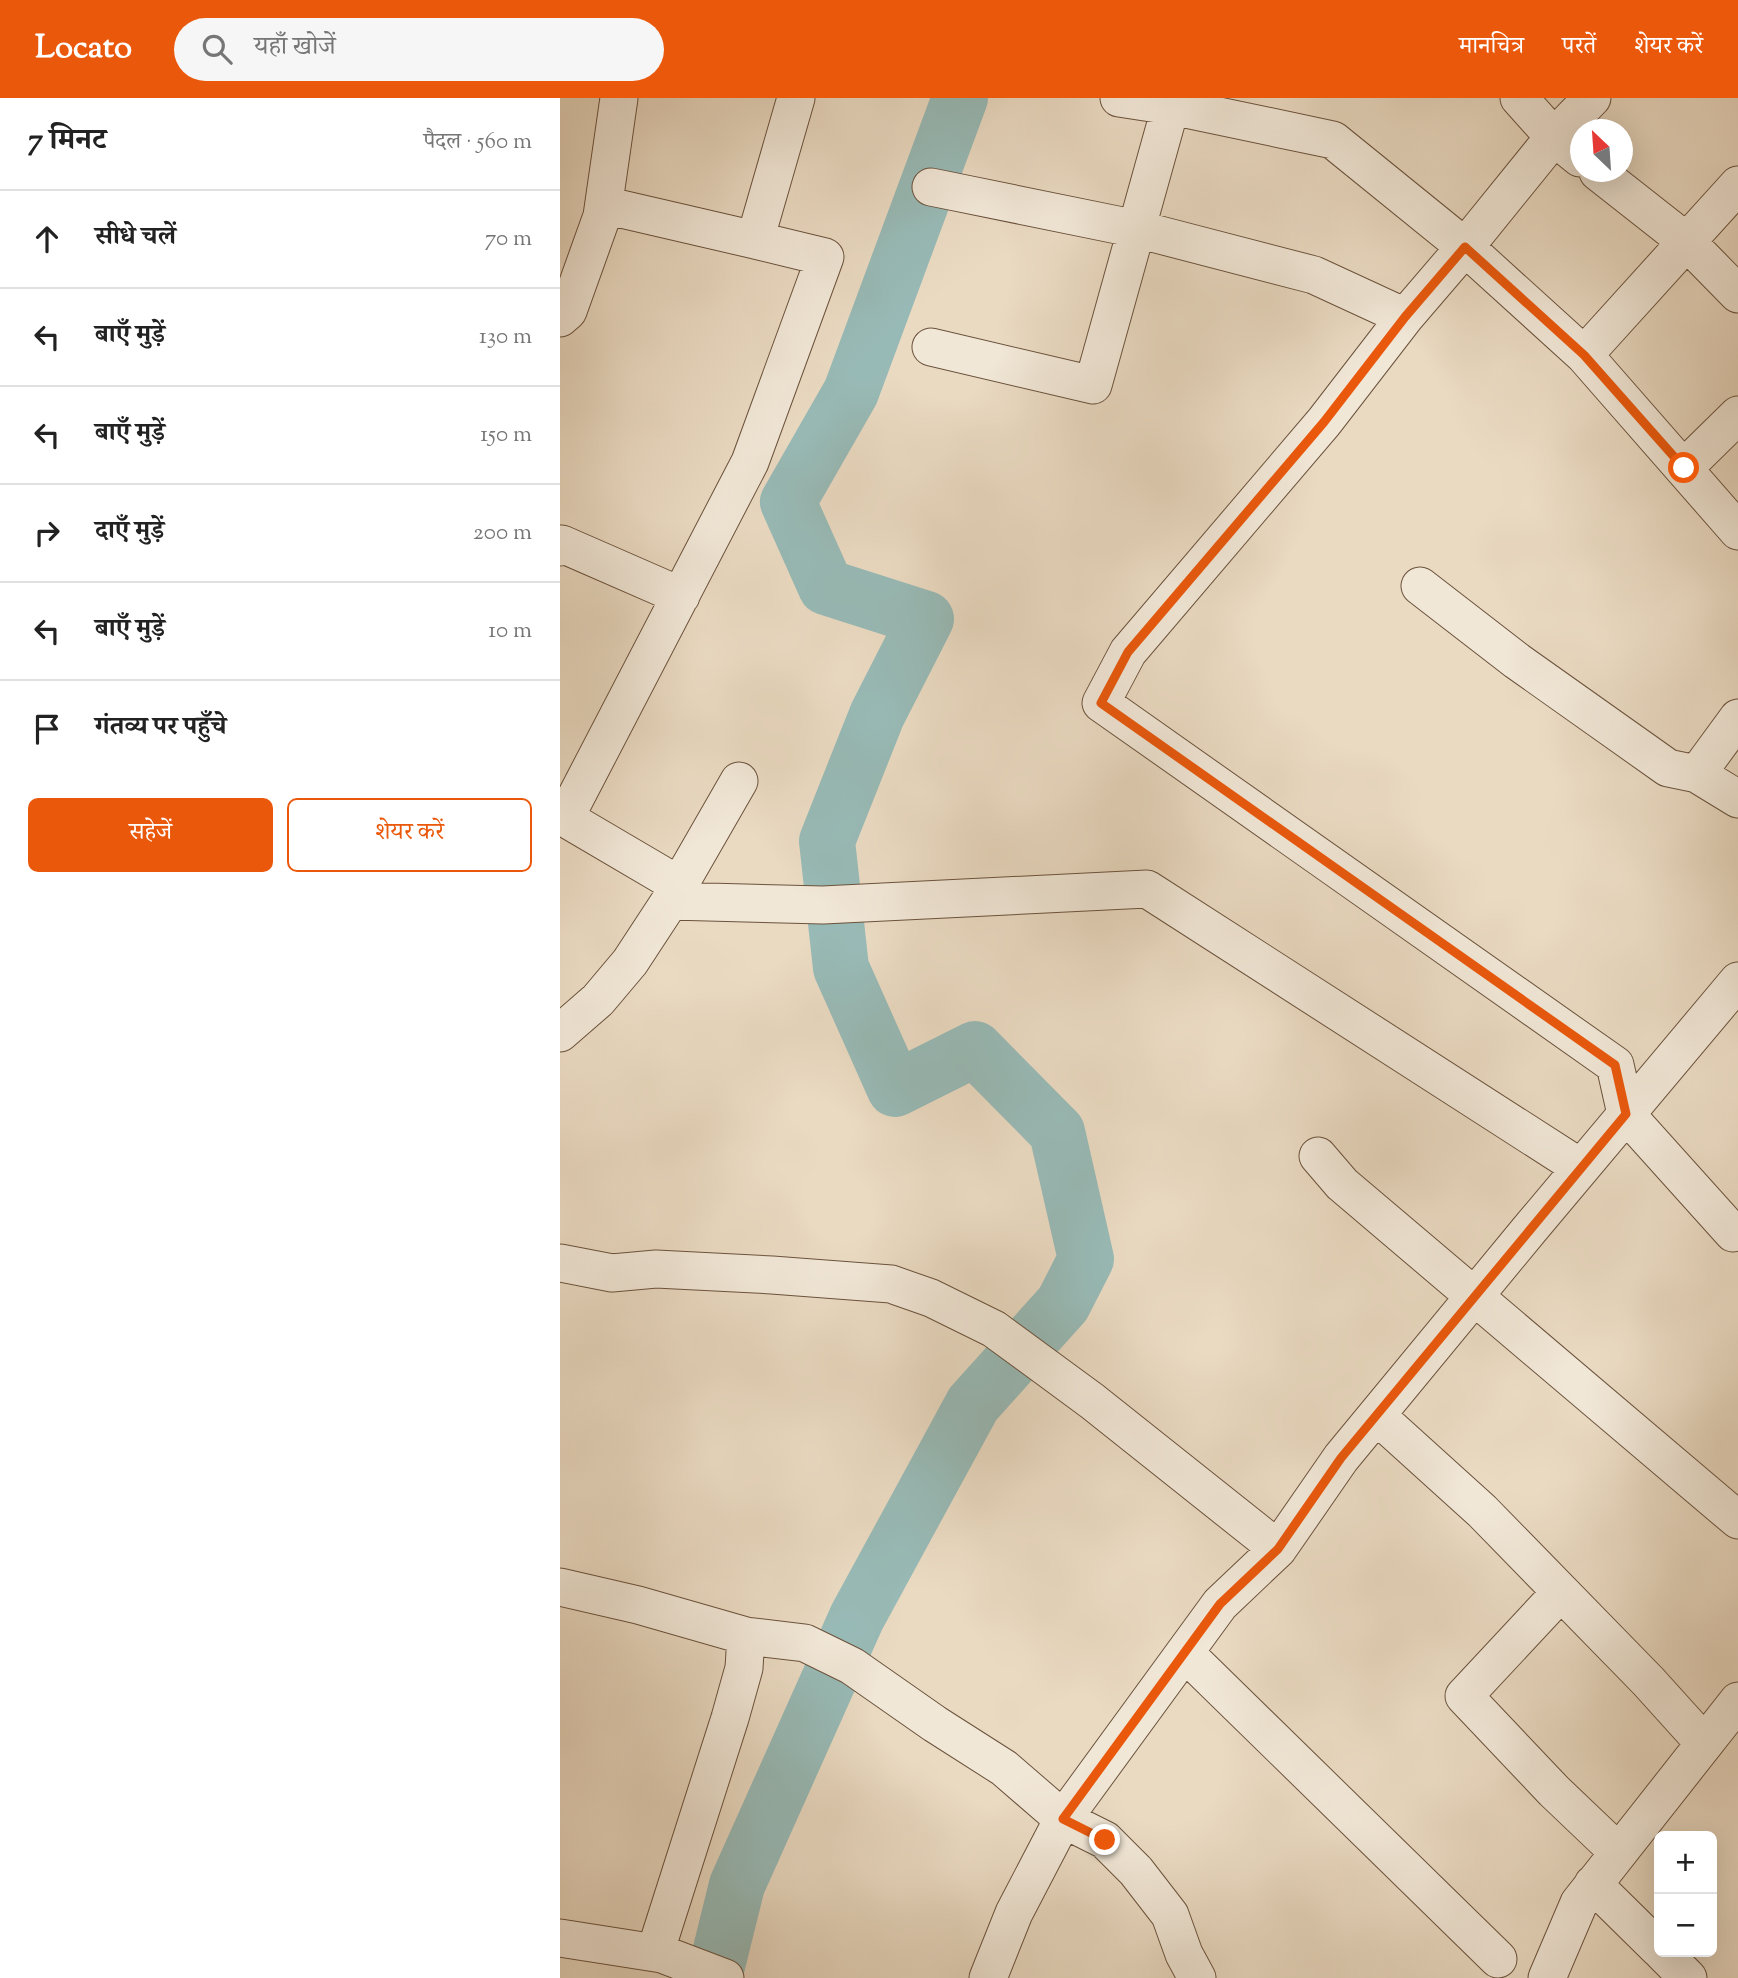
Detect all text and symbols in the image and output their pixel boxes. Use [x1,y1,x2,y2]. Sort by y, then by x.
search box [174,18,664,81]
text: Locato [35,25,132,73]
text: यहाँ खोजें [254,29,336,66]
icon: search [198,30,236,68]
text: मानचित्र [1459,30,1524,64]
text: परतें [1562,30,1596,64]
text: शेयर करें [1634,30,1703,64]
north arrow [1570,119,1633,182]
text: 7 मिनट [28,120,106,163]
text: पैदल · 560 m [423,126,532,159]
text: सीधे चलें [95,219,176,256]
icon: ahead [28,220,66,258]
text: 70 m [485,223,532,256]
text: बाएँ मुड़ें [95,317,165,354]
icon: left [28,318,66,356]
text: 130 m [479,321,532,354]
text: बाएँ मुड़ें [95,415,165,452]
icon: left [28,416,66,454]
text: 150 m [480,419,532,452]
route start [1668,452,1699,483]
text: दाएँ मुड़ें [95,513,164,550]
icon: right [28,514,66,552]
text: 200 m [473,517,532,550]
text: बाएँ मुड़ें [95,611,165,648]
icon: left [28,612,66,650]
text: 10 m [488,615,532,648]
text: गंतव्य पर पहुँचे [95,709,226,746]
icon: arrive [28,710,66,748]
button: सहेजें [28,798,273,872]
button: शेयर करें [287,798,532,872]
route end [1089,1824,1120,1855]
map controls [1654,1831,1717,1957]
button: + [1654,1831,1717,1894]
button: − [1654,1894,1717,1957]

